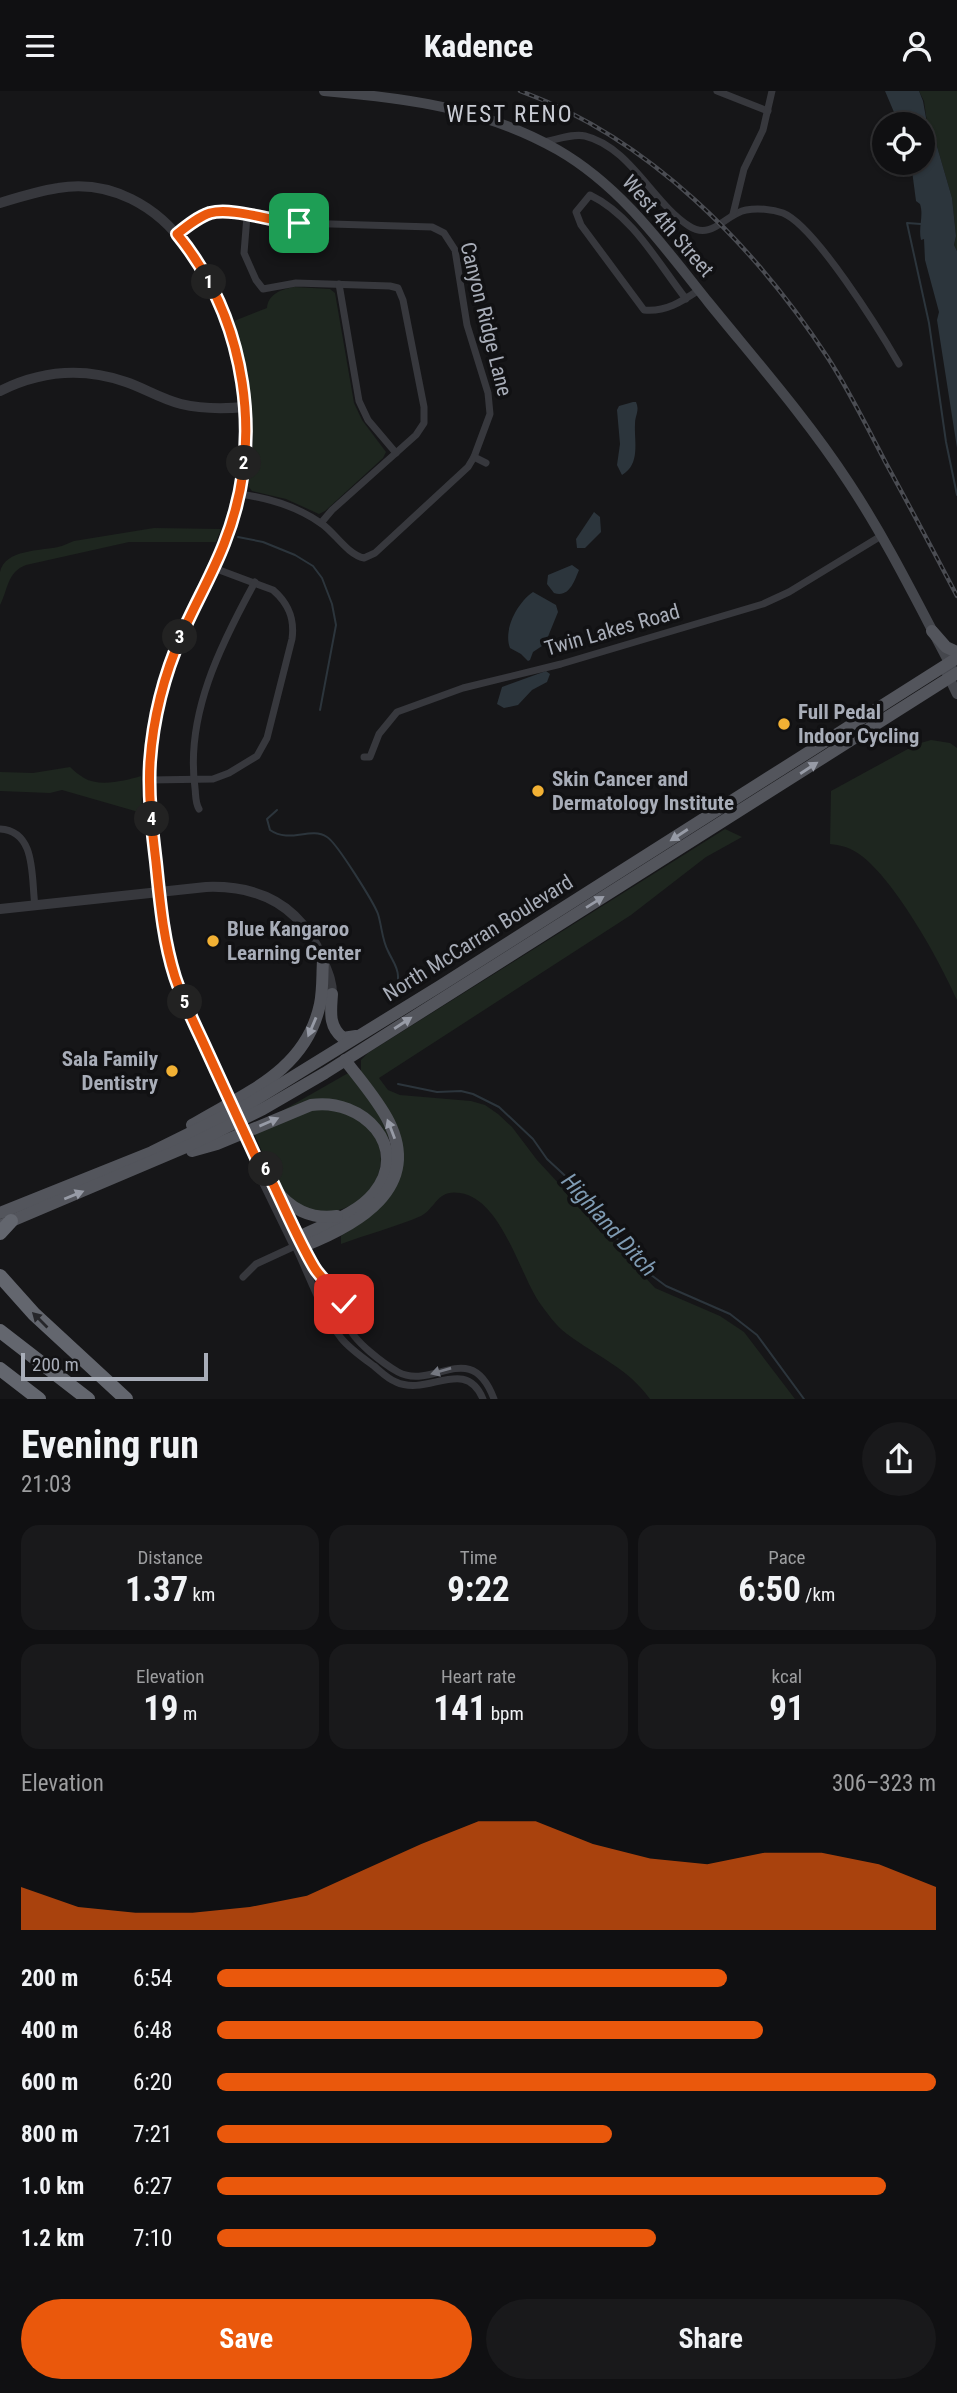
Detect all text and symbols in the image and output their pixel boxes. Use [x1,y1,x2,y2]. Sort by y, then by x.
icon: menu [21,27,59,65]
text: Kadence [424,27,533,65]
icon: person [898,27,936,65]
district label: WEST RENO [446,101,574,128]
map controls [872,112,935,175]
button: locate [872,112,935,175]
street label: West 4th Street [617,170,719,282]
pin [269,193,329,253]
icon: arrive [280,204,318,242]
street label: Canyon Ridge Lane [455,240,517,399]
pin: 1 [192,265,227,299]
text: 1 [204,270,213,293]
pin: 2 [226,445,262,481]
text: 2 [239,451,248,474]
street label: Twin Lakes Road [542,599,682,661]
pin: 3 [162,619,198,655]
text: 3 [175,625,184,648]
place label: Full Pedal Indoor Cycling [798,700,919,748]
marker: Full Pedal Indoor Cycling [776,716,792,732]
one-way arrow [799,761,818,774]
place label: Skin Cancer and Dermatology Institute [552,767,734,815]
marker: Skin Cancer and Dermatology Institute [530,783,546,799]
pin: 4 [134,801,170,837]
text: 4 [147,807,156,830]
one-way arrow [669,828,688,841]
street label: North McCarran Boulevard [379,870,577,1006]
one-way arrow [586,895,605,908]
place label: Blue Kangaroo Learning Center [227,917,361,965]
marker: Blue Kangaroo Learning Center [205,933,221,949]
pin: 5 [168,985,202,1019]
text: 5 [180,990,189,1013]
one-way arrow [394,1016,412,1030]
one-way arrow [306,1017,317,1038]
place label: Sala Family Dentistry [62,1047,159,1095]
marker: Sala Family Dentistry [164,1063,180,1079]
one-way arrow [259,1116,279,1128]
one-way arrow [386,1119,397,1140]
pin: 6 [248,1151,284,1187]
text: 6 [261,1157,270,1180]
water label: Highland Ditch [556,1168,662,1282]
one-way arrow [64,1190,85,1201]
pin [314,1274,374,1334]
icon: check [325,1285,363,1323]
one-way arrow [32,1312,48,1329]
scale bar [21,1350,208,1382]
text: 200 m [32,1353,79,1376]
one-way arrow [430,1366,452,1377]
button: share [862,1422,936,1496]
text: Evening run [21,1423,199,1467]
text: 21:03 [21,1471,72,1498]
text: Distance [137,1546,203,1569]
text: Time [460,1546,497,1569]
text: Pace [768,1546,805,1569]
text: 1.37 [125,1569,188,1610]
text: 9:22 [447,1569,510,1610]
text: 6:50 [738,1569,801,1610]
text: km [188,1583,215,1606]
text: /km [801,1583,835,1606]
text: Elevation [136,1665,204,1688]
text: Heart rate [441,1665,516,1688]
text: kcal [772,1665,802,1688]
text: 19 [143,1688,179,1729]
text: 141 [433,1688,486,1729]
text: 91 [769,1688,805,1729]
text: m [179,1702,197,1725]
text: bpm [486,1702,524,1725]
text: Elevation [21,1770,104,1797]
text: 306–323 m [832,1770,936,1797]
text: 200 m [21,1965,78,1992]
text: 6:54 [133,1965,172,1992]
text: 400 m [21,2017,78,2044]
text: 6:48 [133,2017,172,2044]
text: 600 m [21,2069,78,2096]
text: 6:20 [133,2069,172,2096]
text: 800 m [21,2121,78,2148]
text: 7:21 [133,2121,172,2148]
text: 1.0 km [21,2173,84,2200]
text: 6:27 [133,2173,172,2200]
text: 1.2 km [21,2225,84,2252]
text: 7:10 [133,2225,172,2252]
button: Save [21,2299,472,2379]
button: Share [486,2299,936,2379]

